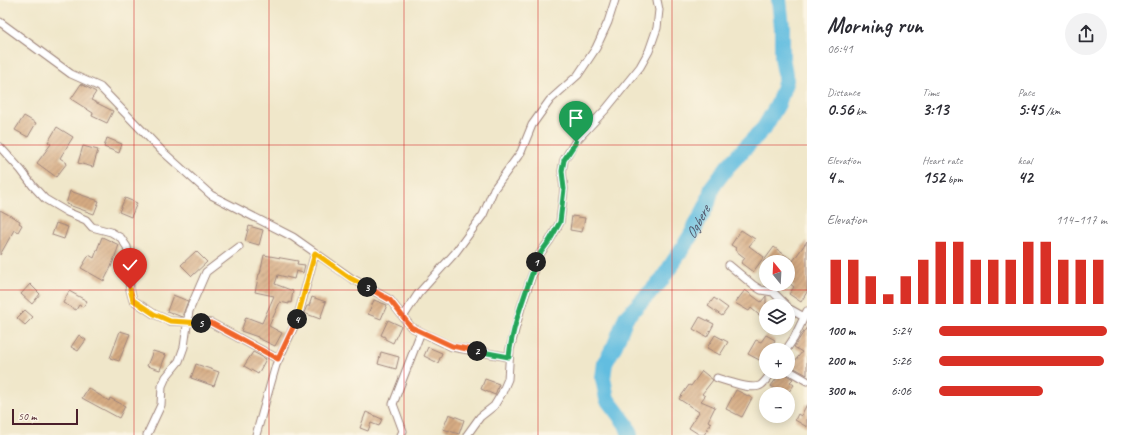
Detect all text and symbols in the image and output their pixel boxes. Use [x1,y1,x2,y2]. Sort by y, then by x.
text: Morning run [827,12,923,40]
button: share [1065,13,1107,55]
text: 06:41 [827,41,853,57]
text: Distance [827,85,860,99]
text: Time [922,85,939,99]
text: Pace [1018,85,1035,99]
text: 0.56 [827,99,853,120]
text: 3:13 [922,99,949,120]
text: 5:45 [1018,99,1043,120]
pin [559,101,593,142]
text: km [853,104,867,118]
text: /km [1043,104,1060,118]
icon: arrive [565,107,587,129]
text: Elevation [827,153,861,167]
text: Heart rate [922,153,962,167]
text: kcal [1018,153,1032,167]
text: 4 [827,167,835,188]
text: 152 [922,167,945,188]
text: 42 [1018,167,1033,188]
text: m [835,172,843,186]
text: bpm [945,172,963,186]
water label: Ogbere [682,201,716,242]
text: Elevation [827,212,867,228]
text: 114–117 m [1056,212,1107,228]
pin [113,248,147,289]
pin: 1 [526,252,546,272]
icon: check [119,254,141,276]
text: 1 [534,255,538,269]
north arrow [759,255,795,291]
map controls [759,255,795,423]
pin: 3 [357,277,377,297]
text: 3 [365,280,369,294]
button: layers [759,299,795,335]
pin: 4 [287,309,307,329]
text: 4 [295,312,299,326]
pin: 5 [191,313,211,333]
text: 5 [199,316,203,330]
text: 100 m [827,323,855,339]
text: 5:24 [891,323,911,339]
pin: 2 [467,341,487,361]
button: + [759,343,795,379]
text: 2 [475,344,479,358]
text: 200 m [827,353,855,369]
text: 5:26 [891,353,911,369]
text: 300 m [827,383,855,399]
text: 6:06 [891,383,911,399]
button: − [759,387,795,423]
scale bar [12,407,78,426]
text: 50 m [18,409,37,423]

